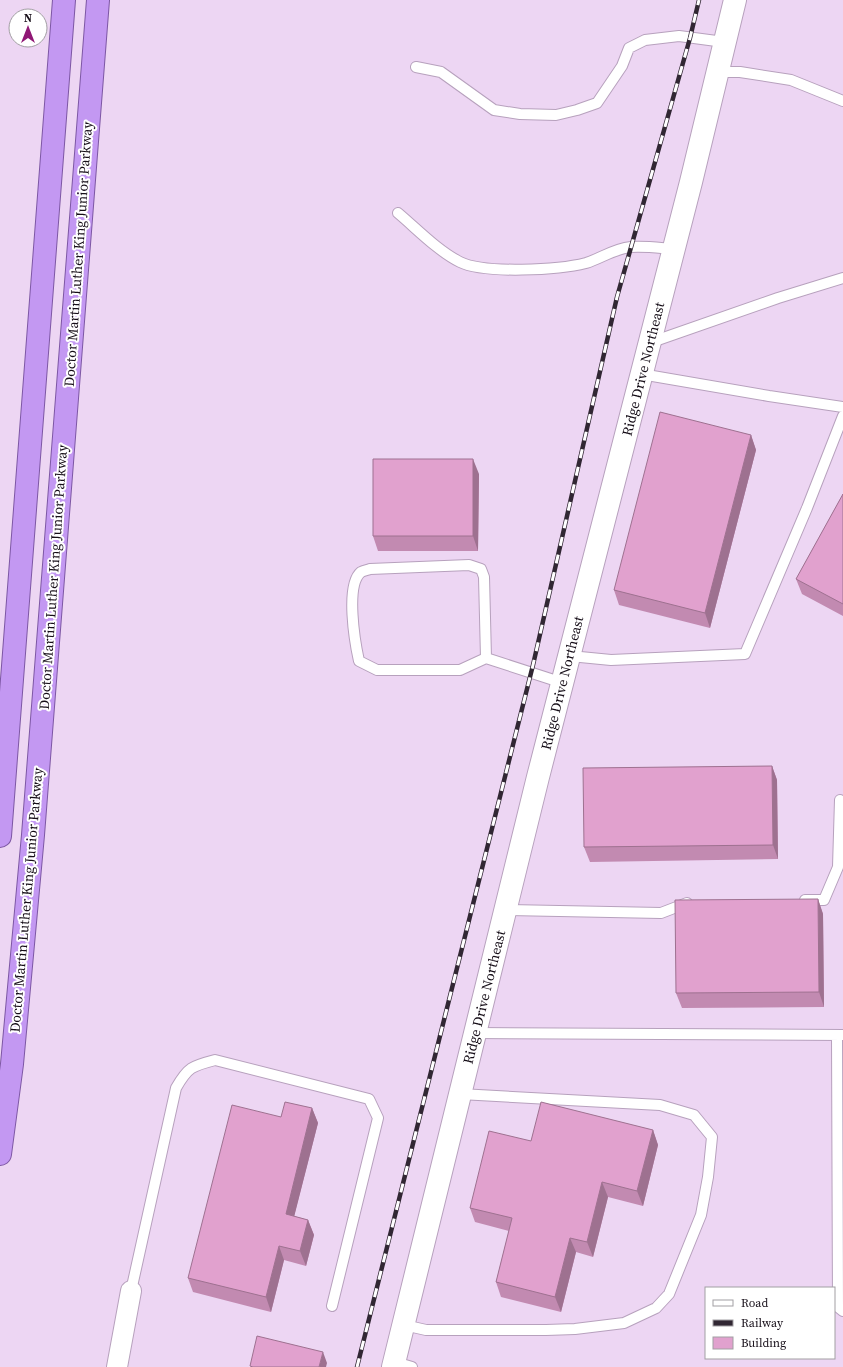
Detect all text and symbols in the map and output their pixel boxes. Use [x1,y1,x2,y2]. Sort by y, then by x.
north arrow [8,8,48,48]
text: N [24,11,32,26]
street label: Doctor Martin Luther King Junior Parkway [59,120,97,387]
street label: Ridge Drive Northeast [617,300,669,438]
street label: Doctor Martin Luther King Junior Parkway [34,443,72,710]
street label: Ridge Drive Northeast [536,614,588,752]
street label: Doctor Martin Luther King Junior Parkway [4,766,48,1033]
street label: Ridge Drive Northeast [458,928,510,1066]
legend [705,1287,835,1359]
text: Road [741,1295,768,1311]
text: Railway [741,1315,784,1331]
text: Building [741,1335,786,1351]

